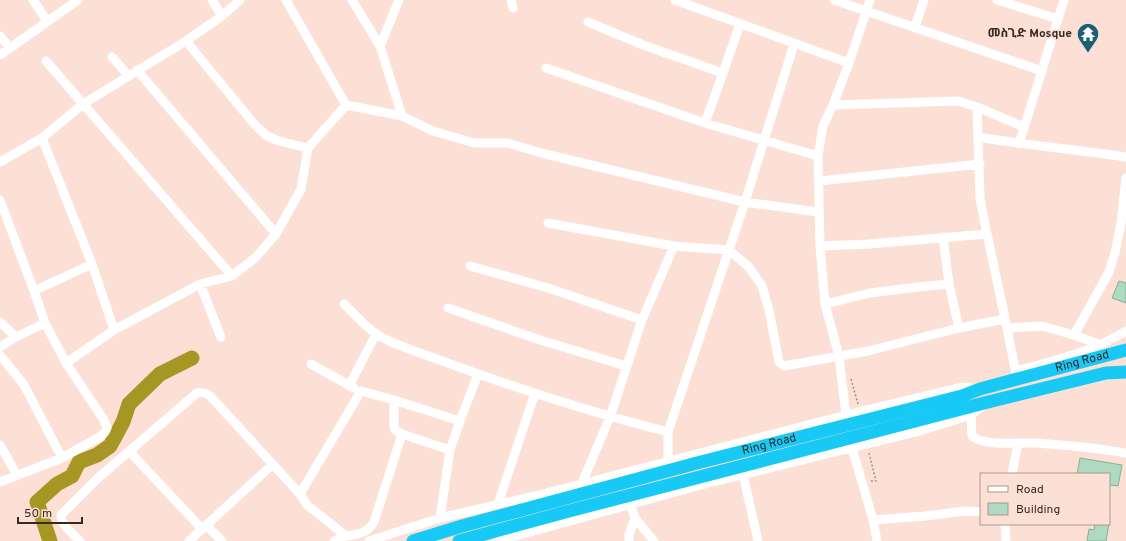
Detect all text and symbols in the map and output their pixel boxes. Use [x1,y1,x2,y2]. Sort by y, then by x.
temple icon: መስጊድ Mosque [1075,21,1101,54]
place label: መስጊድ Mosque [988,26,1072,42]
street label: Ring Road [1053,347,1111,377]
street label: Ring Road [740,430,798,459]
legend [980,473,1110,525]
text: Road [1016,482,1044,498]
scale bar [18,499,82,525]
text: Building [1016,502,1060,518]
text: 50 m [24,506,52,522]

